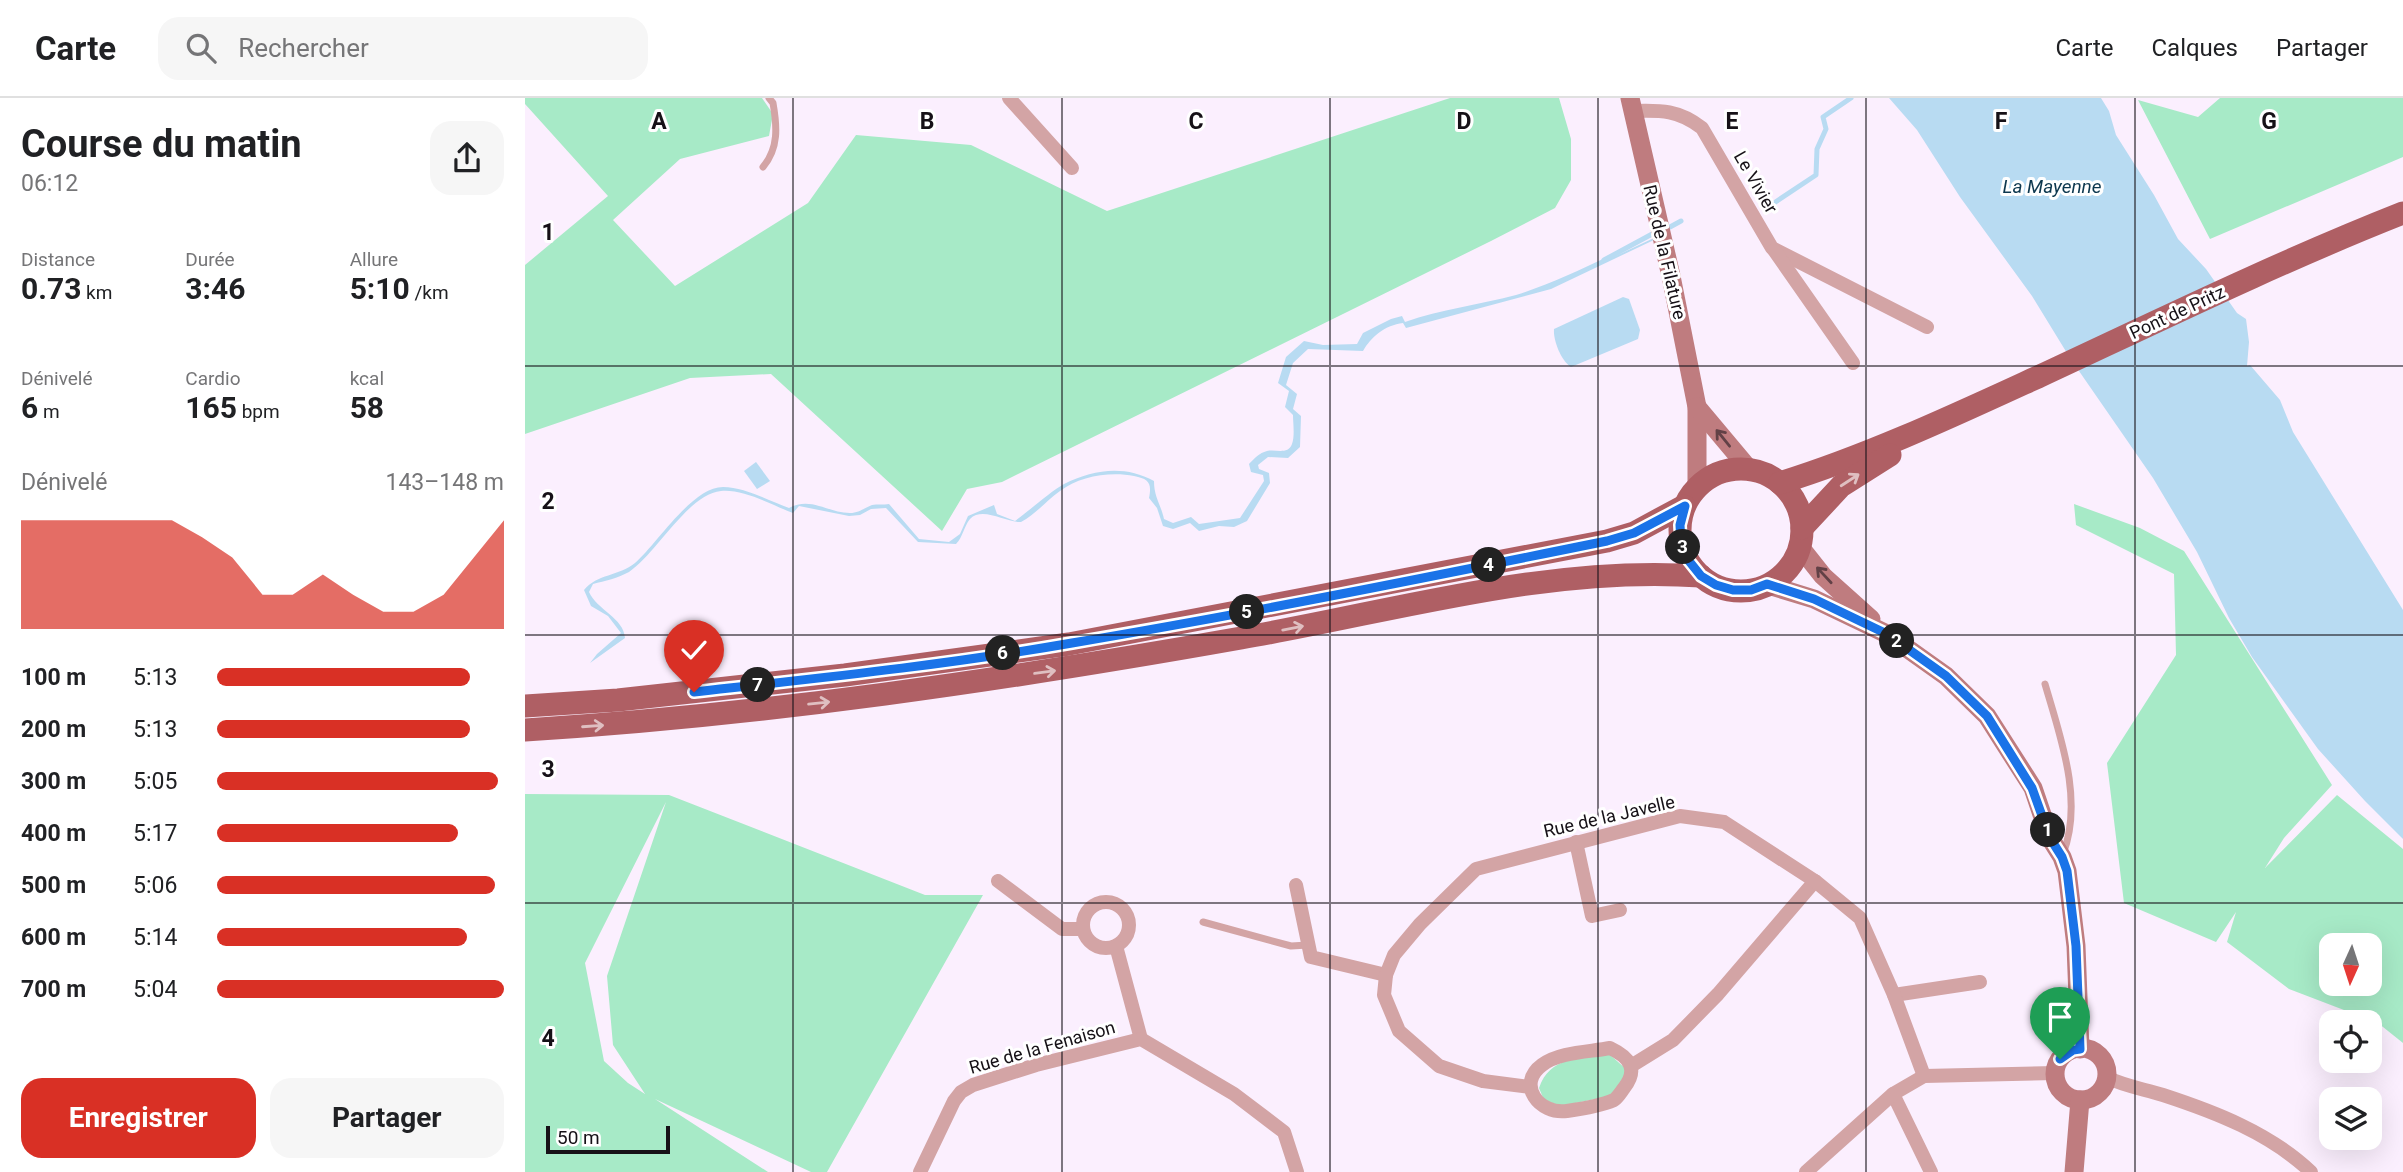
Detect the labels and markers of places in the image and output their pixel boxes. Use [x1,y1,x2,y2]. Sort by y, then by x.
pin: 3 [1665,530,1701,564]
pin: 4 [1471,547,1507,582]
pin: 5 [1229,594,1265,630]
pin [664,620,724,692]
pin: 2 [1879,624,1915,658]
pin: 6 [986,636,1021,670]
pin: 7 [741,668,775,702]
pin: 1 [2031,812,2065,848]
pin [2030,987,2090,1059]

